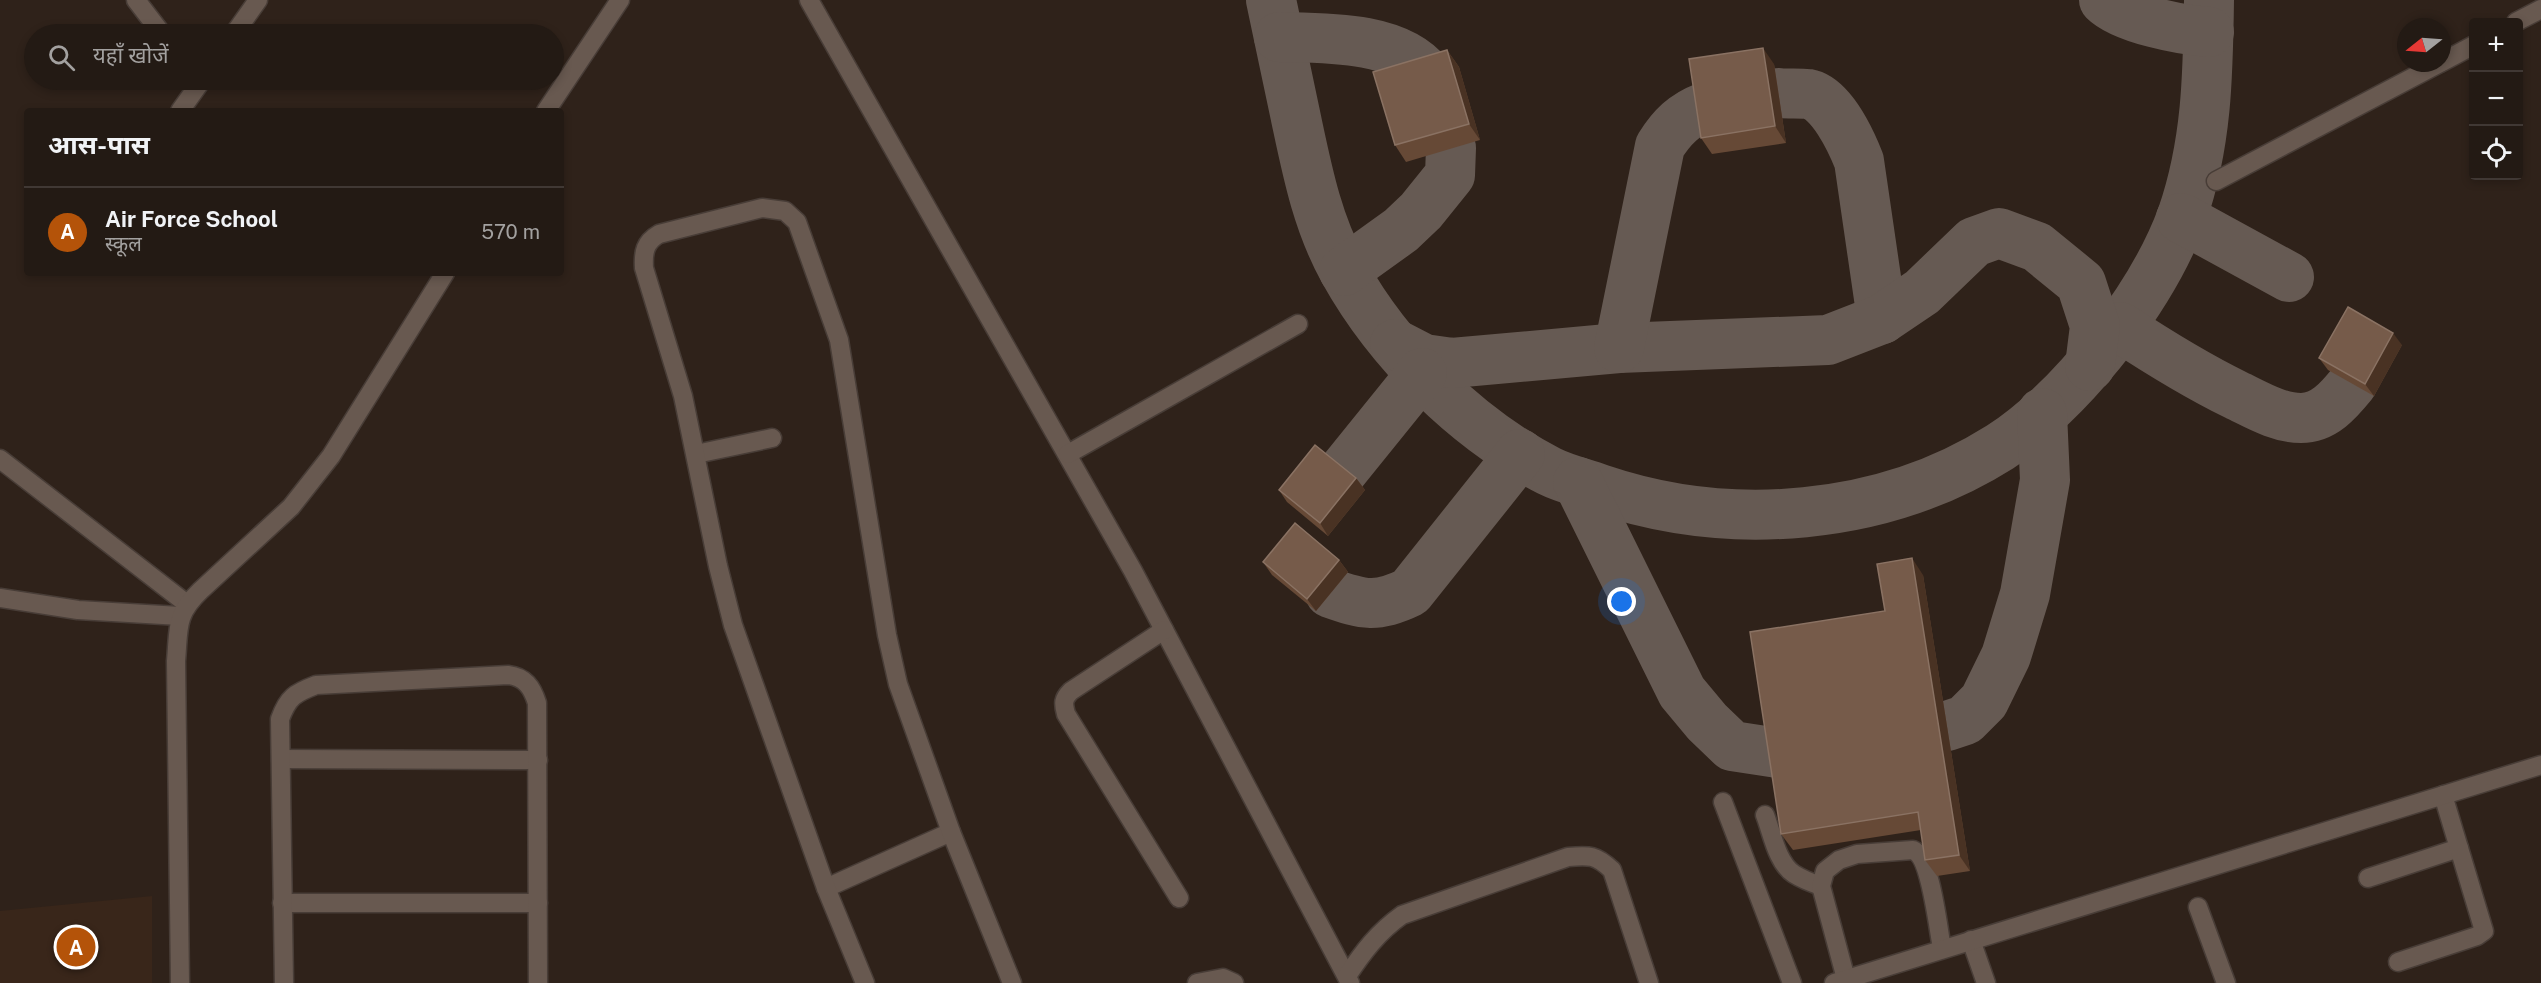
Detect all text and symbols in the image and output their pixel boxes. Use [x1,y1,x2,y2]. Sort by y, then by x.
north arrow [2397,18,2451,72]
map controls [2469,18,2523,180]
button: + [2469,18,2523,72]
search box [24,24,564,90]
icon: search [45,41,78,74]
text: यहाँ खोजें [93,42,169,68]
button: − [2469,72,2523,126]
button: locate [2469,126,2523,180]
text: आस-पास [48,129,150,160]
text: Air Force School [105,206,278,232]
text: A [60,220,75,244]
text: 570 m [481,220,540,244]
text: स्कूल [105,232,142,256]
your location [1607,587,1636,616]
pin: A [56,924,96,970]

